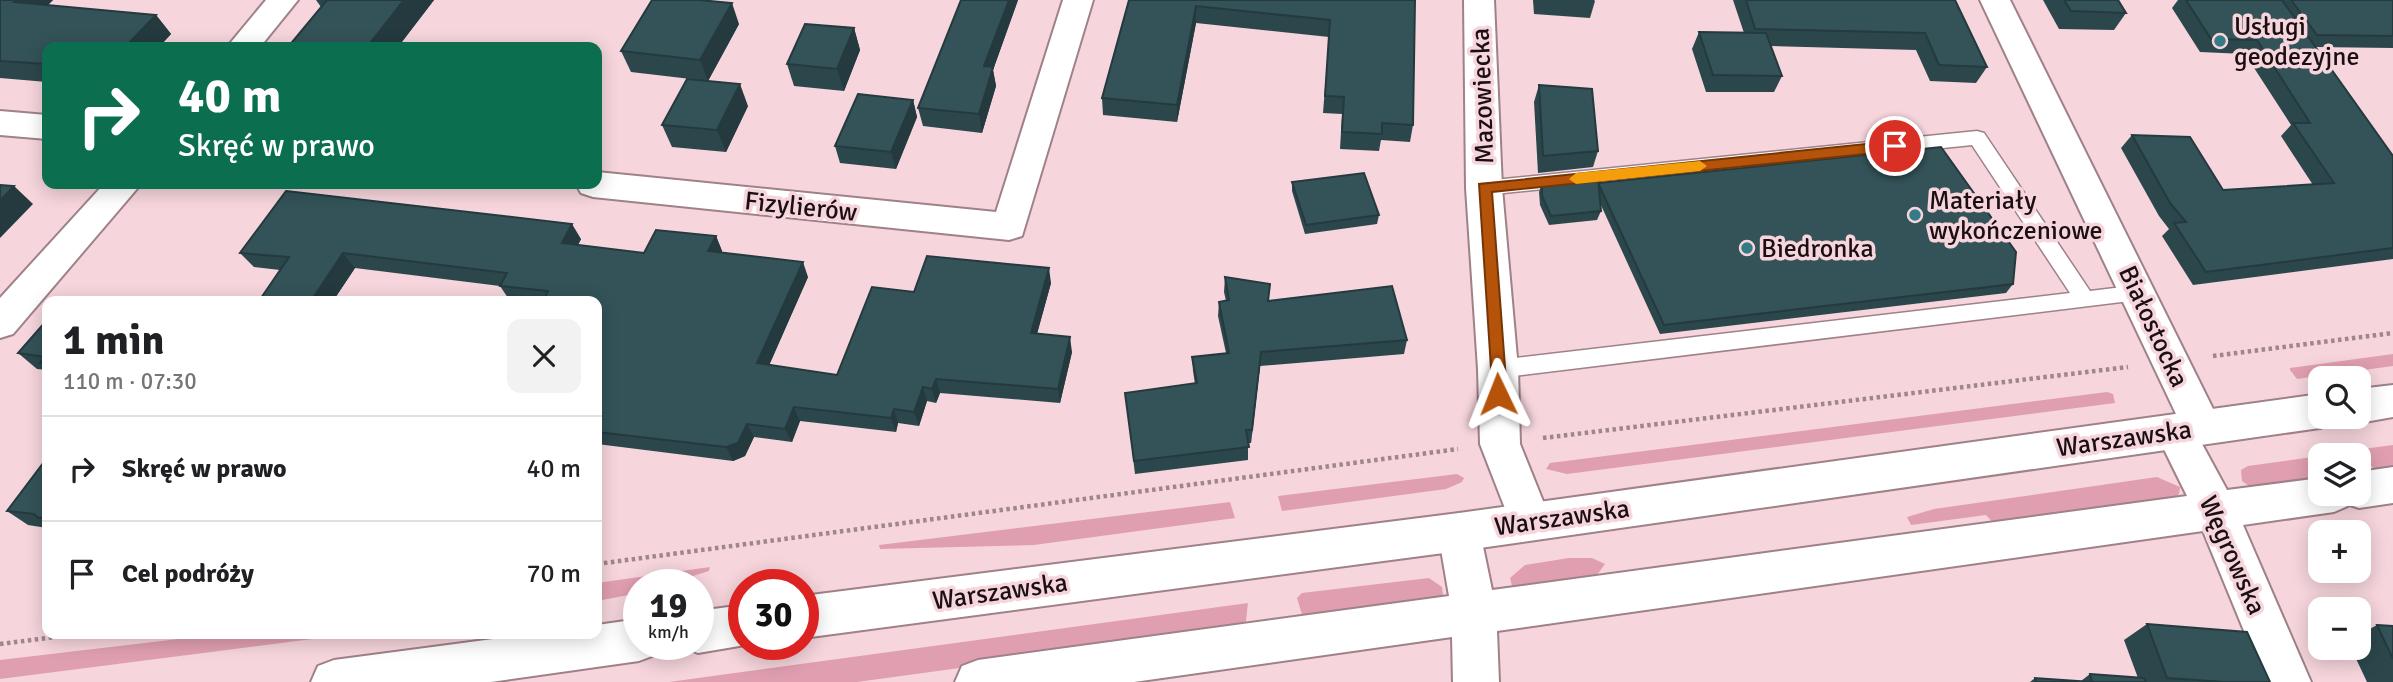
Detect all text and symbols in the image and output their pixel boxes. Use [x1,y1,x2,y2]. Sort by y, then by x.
place label: Usługi geodezyjne [2234,11,2359,73]
street label: Mazowiecka [1465,27,1501,165]
marker: Usługi geodezyjne [2212,33,2228,49]
text: 40 m [178,66,281,126]
icon: right [63,70,154,161]
pin [1865,116,1925,176]
text: Skręć w prawo [178,126,375,165]
icon: arrive [1876,127,1914,165]
street label: Fizylierów [743,185,859,229]
place label: Materiały wykończeniowe [1929,185,2103,247]
marker: Materiały wykończeniowe [1907,207,1923,223]
place label: Biedronka [1761,233,1874,265]
marker: Biedronka [1739,240,1755,256]
street label: Białostocka [2111,261,2195,392]
text: 1 min [63,315,164,366]
button: close [507,319,581,393]
position arrow [1461,357,1535,431]
map controls [2308,366,2371,660]
button: search [2308,366,2371,429]
text: 110 m · 07:30 [63,367,197,396]
street label: Warszawska [2054,414,2194,464]
button: layers [2308,443,2371,506]
icon: right [63,450,101,488]
text: Skręć w prawo [122,453,287,485]
text: 40 m [526,453,581,485]
street label: Węgrowska [2192,491,2272,620]
street label: Warszawska [1492,493,1632,543]
button: + [2308,520,2371,583]
icon: arrive [63,555,101,593]
text: Cel podróży [122,558,254,590]
text: 70 m [526,558,581,590]
street label: Warszawska [930,567,1070,617]
speed limit sign: 30 [728,569,819,660]
text: 19 [650,584,687,627]
button: − [2308,597,2371,660]
text: km/h [648,621,689,643]

